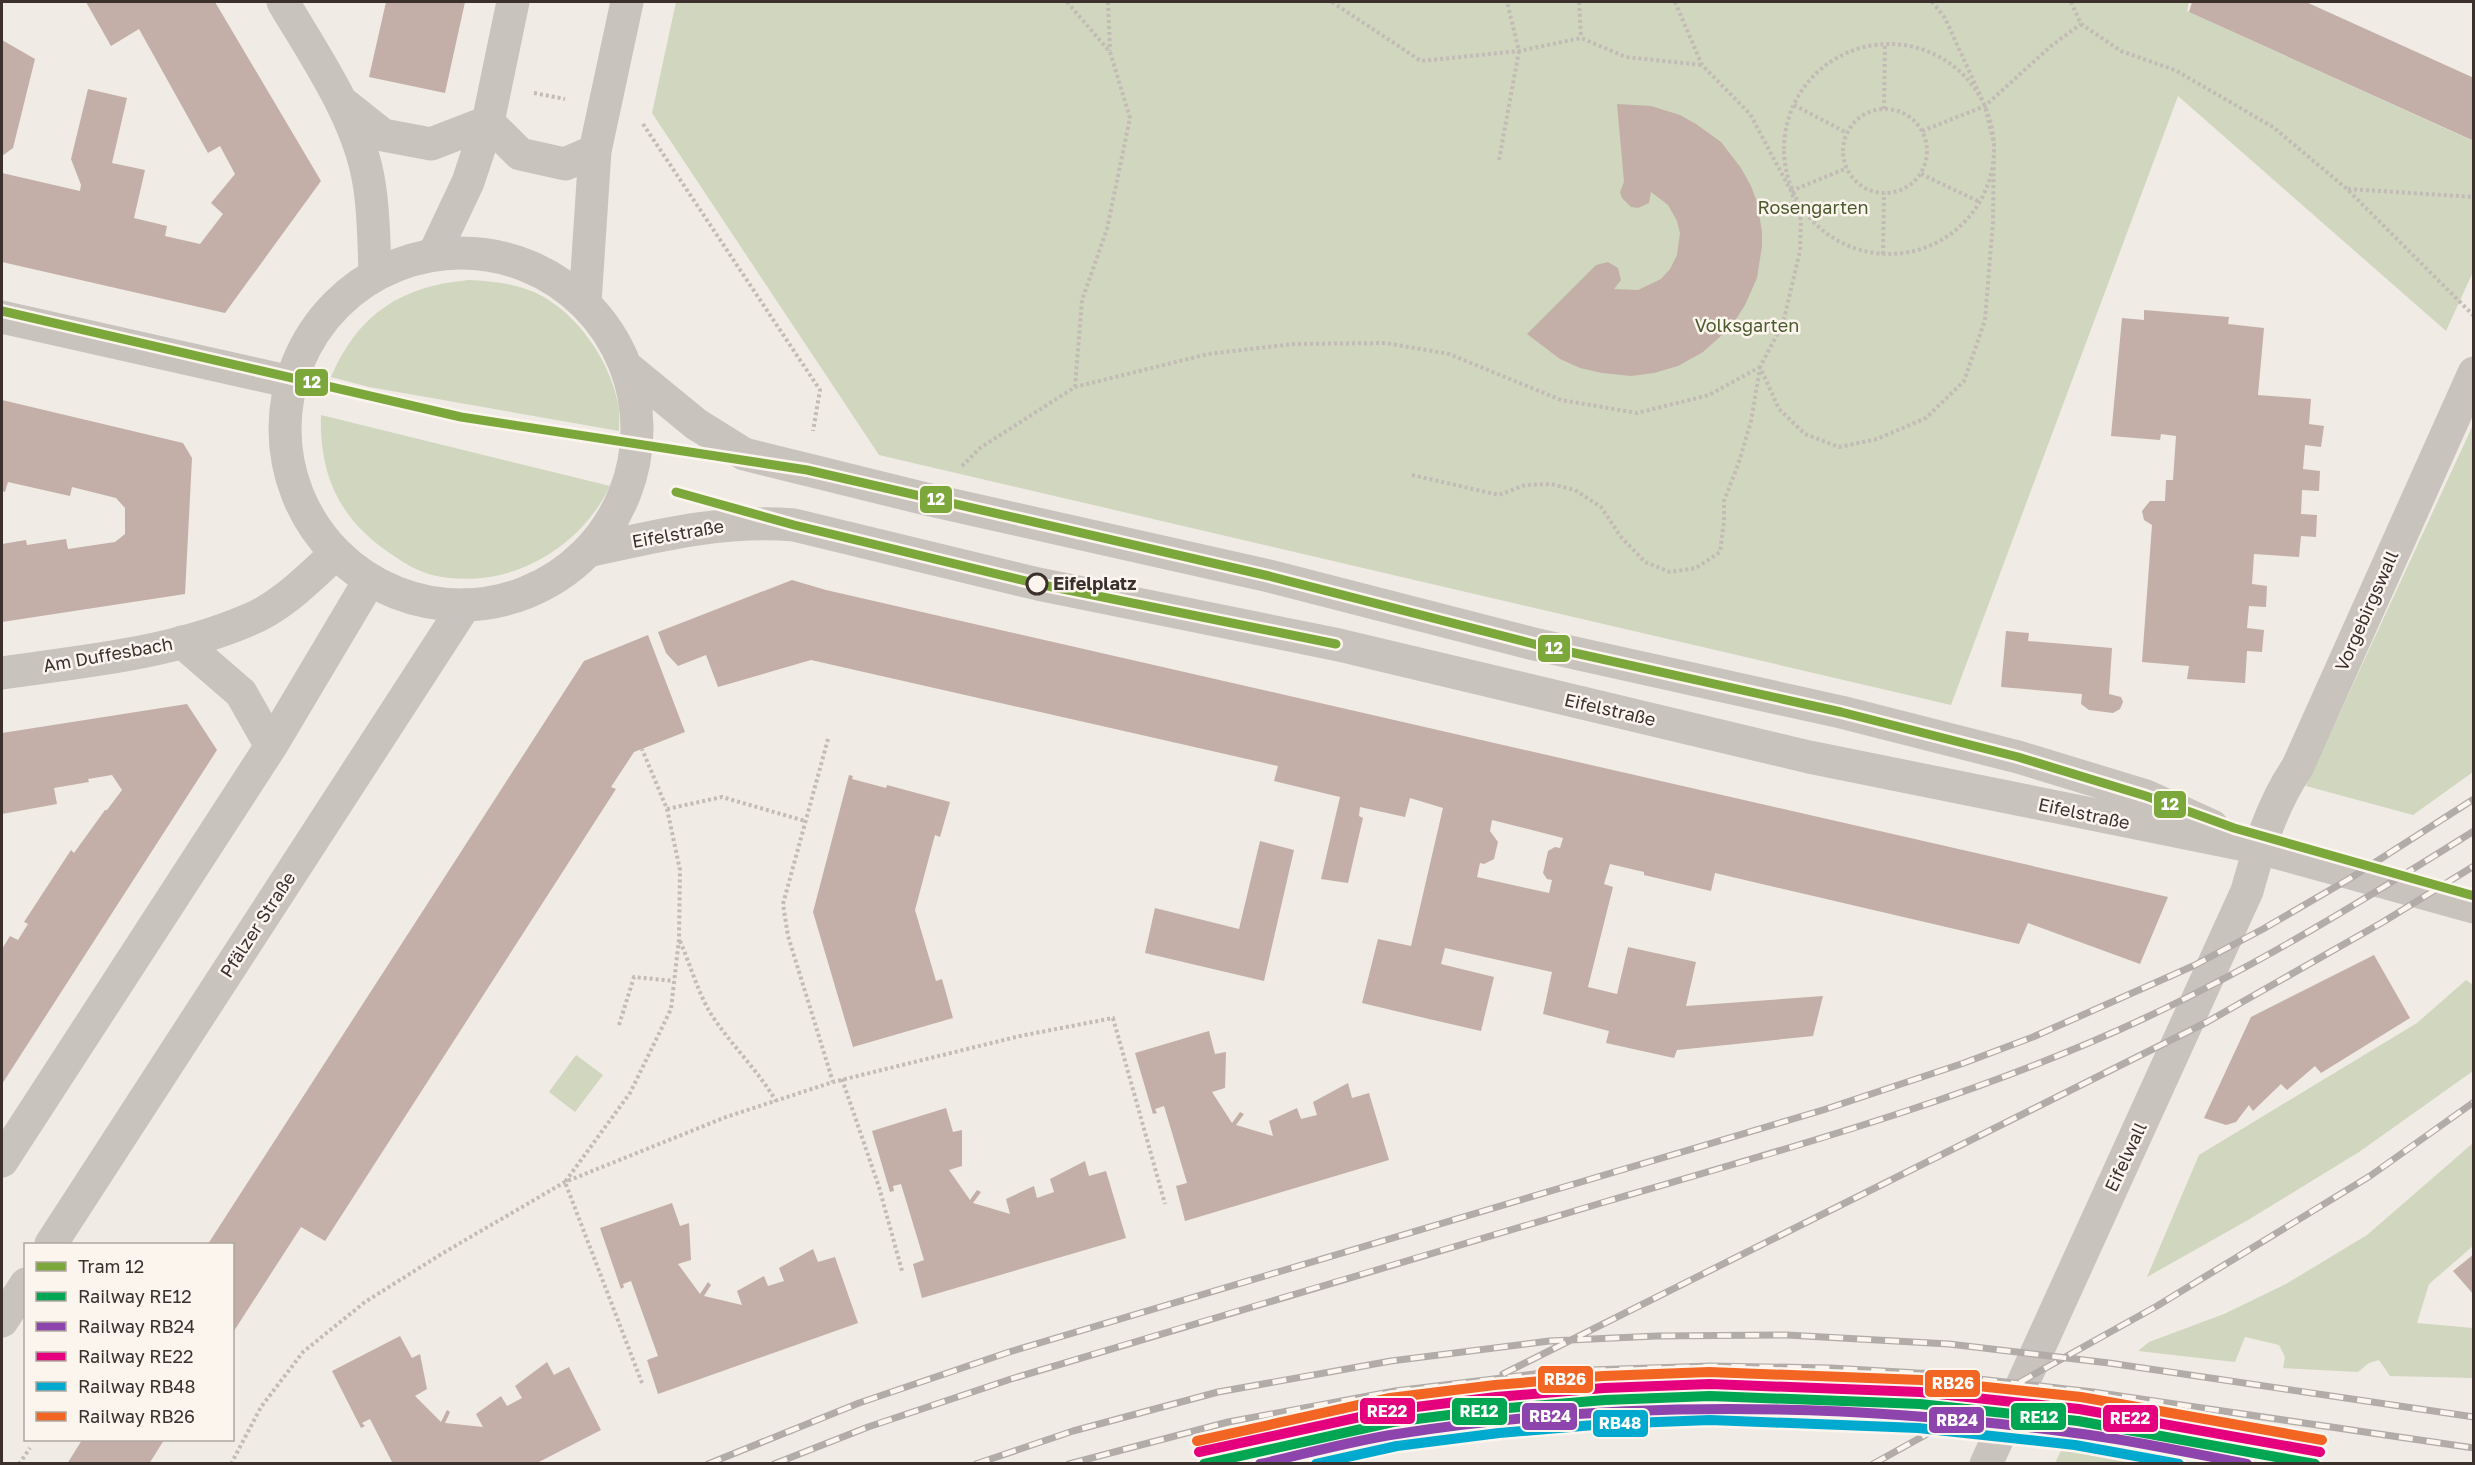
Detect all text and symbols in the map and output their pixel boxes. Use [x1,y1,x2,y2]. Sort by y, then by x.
park label: Rosengarten [1757,196,1869,218]
park label: Volksgarten [1695,314,1799,336]
line badge: 12 [294,368,329,397]
text: 12 [303,372,321,392]
line badge: 12 [919,485,953,514]
text: 12 [927,489,945,509]
street label: Eifelstraße [630,514,726,552]
street label: Vorgebirgswall [2330,547,2403,674]
place label: Eifelplatz [1053,572,1136,594]
marker: Eifelplatz [1026,573,1048,595]
street label: Am Duffesbach [41,632,174,676]
line badge: 12 [1537,634,1571,663]
text: 12 [1545,638,1563,658]
street label: Eifelstraße [1562,688,1658,730]
line badge: 12 [2153,790,2187,819]
street label: Eifelstraße [2036,793,2132,833]
text: 12 [2161,794,2179,814]
street label: Pfälzer Straße [215,867,300,981]
street label: Eifelwall [2099,1118,2151,1195]
legend [24,1243,234,1441]
text: Tram 12 [78,1255,144,1277]
text: Railway RE12 [78,1285,192,1307]
text: Railway RB24 [78,1315,195,1337]
text: Railway RE22 [78,1345,193,1367]
line badge: RB26 [1537,1365,1594,1394]
text: RB26 [1544,1369,1586,1389]
line badge: RB26 [1924,1369,1981,1398]
text: RB26 [1932,1373,1974,1393]
text: Railway RB48 [78,1375,196,1397]
line badge: RE22 [1359,1397,1416,1425]
line badge: RE12 [1451,1397,1508,1426]
text: RE22 [1367,1401,1408,1421]
text: RE12 [1459,1401,1499,1421]
line badge: RB24 [1521,1402,1578,1431]
line badge: RE12 [2010,1402,2067,1431]
line badge: RE22 [2102,1404,2159,1433]
text: Railway RB26 [78,1405,195,1427]
text: RB24 [1529,1406,1571,1426]
line badge: RB24 [1928,1406,1985,1434]
text: RE12 [2019,1407,2059,1427]
text: RE22 [2110,1408,2151,1428]
line badge: RB48 [1592,1409,1649,1438]
text: RB24 [1936,1410,1978,1430]
text: RB48 [1599,1413,1641,1433]

